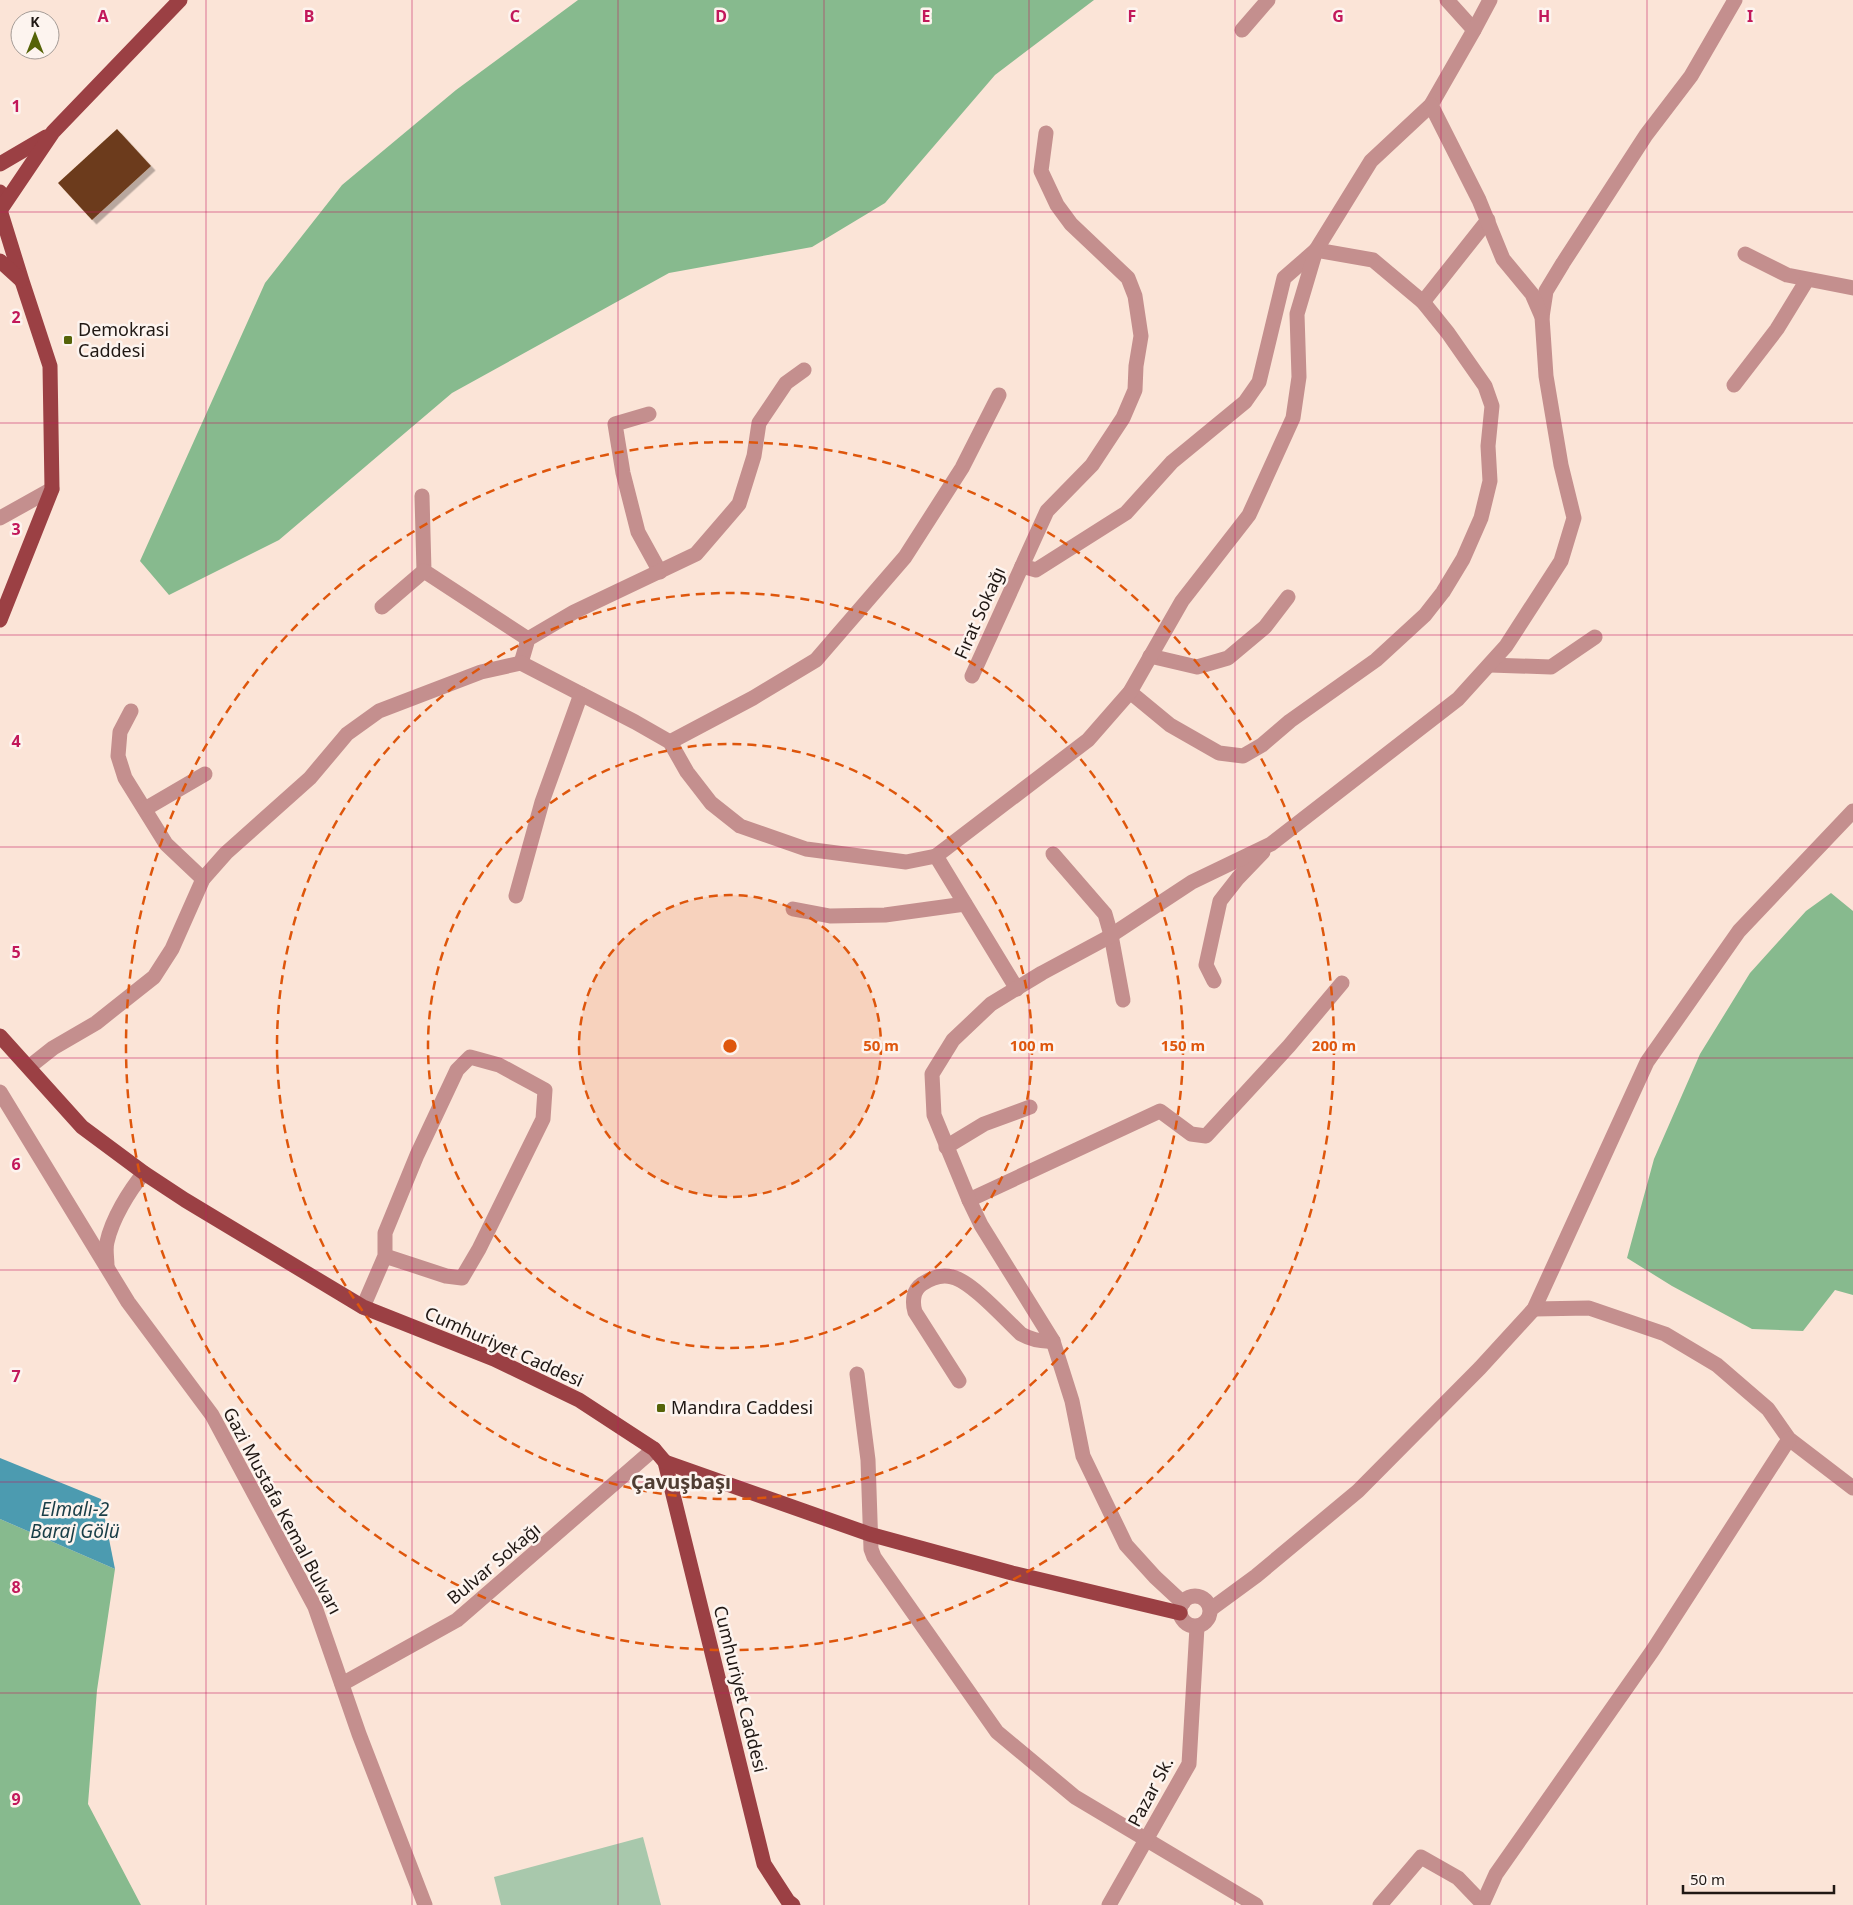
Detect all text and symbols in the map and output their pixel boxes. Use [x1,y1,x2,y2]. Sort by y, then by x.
text: A [97,5,109,27]
text: B [304,5,314,27]
text: C [510,5,520,27]
text: D [715,5,727,27]
text: E [922,5,931,27]
text: F [1128,5,1136,27]
text: G [1332,5,1344,27]
text: H [1538,5,1550,27]
text: I [1747,5,1753,27]
north arrow [10,10,60,60]
text: K [30,12,40,31]
text: 1 [11,95,21,117]
text: 2 [11,306,21,328]
place label: Demokrasi Caddesi [78,317,169,362]
marker: Demokrasi Caddesi [62,334,74,346]
text: 3 [11,518,21,540]
street label: Fırat Sokağı [948,563,1010,662]
text: 4 [11,730,21,752]
text: 5 [11,941,21,963]
text: 50 m [863,1035,899,1055]
text: 100 m [1010,1035,1054,1055]
text: 150 m [1161,1035,1205,1055]
text: 200 m [1312,1035,1356,1055]
centre of rings [721,1037,739,1055]
text: 6 [11,1153,21,1175]
street label: Cumhuriyet Caddesi [421,1300,587,1392]
text: 7 [11,1365,21,1387]
place label: Mandıra Caddesi [671,1395,813,1419]
marker: Mandıra Caddesi [655,1402,667,1414]
street label: Gazi Mustafa Kemal Bulvarı [218,1403,348,1618]
district label: Çavuşbaşı [631,1468,731,1495]
water label: Elmalı-2 Baraj Gölü [30,1496,120,1544]
street label: Bulvar Sokağı [442,1517,545,1609]
text: 8 [11,1576,21,1598]
street label: Cumhuriyet Caddesi [709,1603,773,1775]
street label: Pazar Sk. [1122,1752,1179,1831]
text: 9 [11,1788,21,1810]
scale bar [1683,1862,1834,1894]
text: 50 m [1690,1869,1725,1889]

